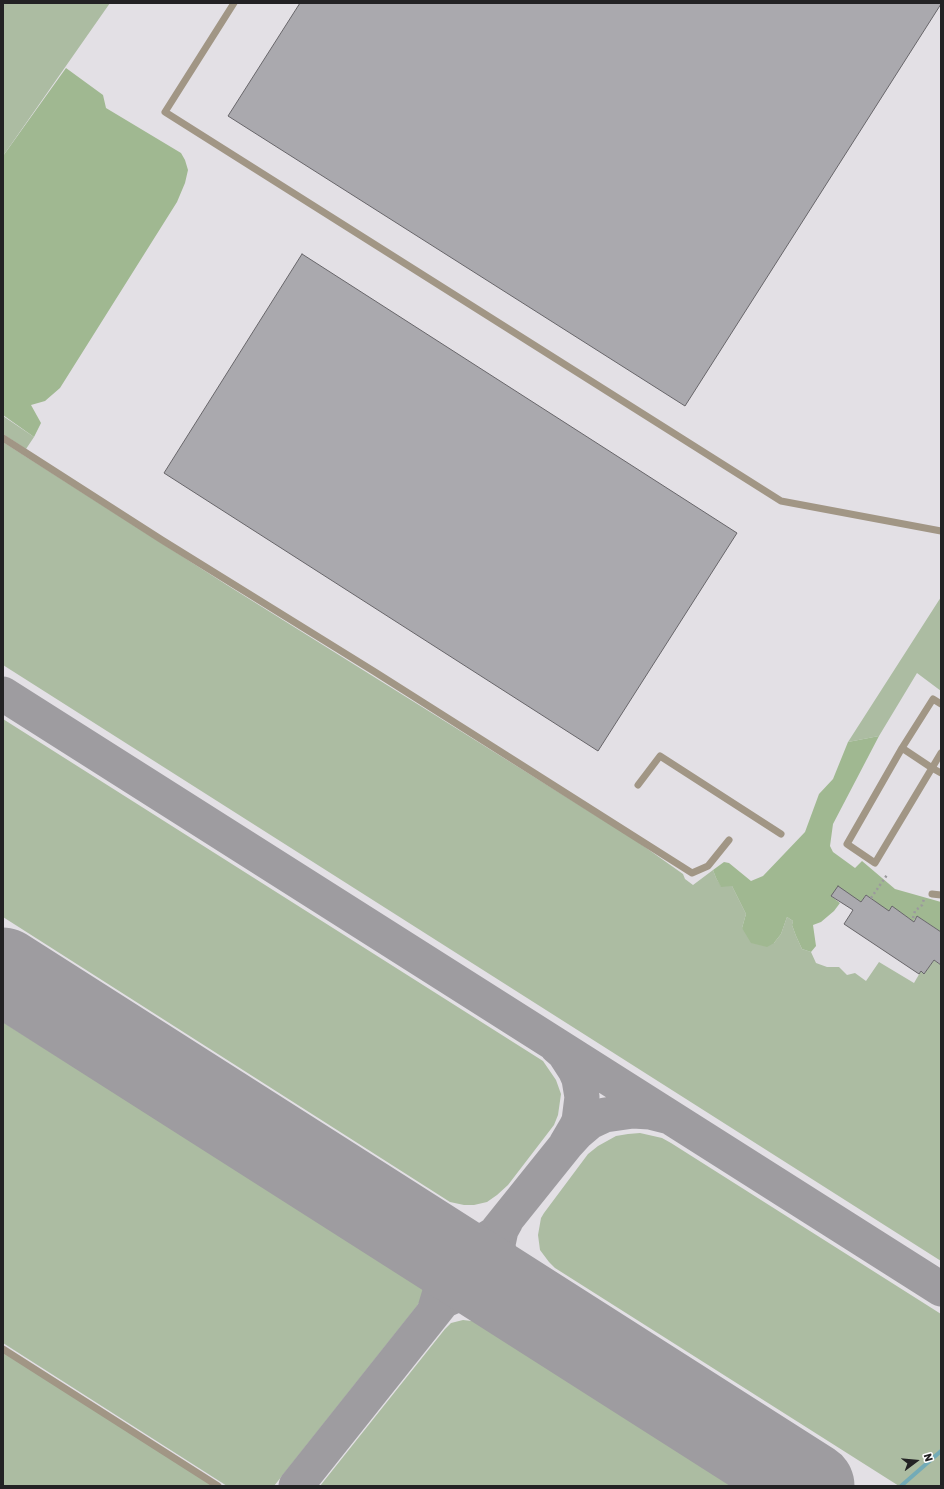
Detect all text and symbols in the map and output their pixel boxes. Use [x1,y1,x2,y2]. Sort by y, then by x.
north arrow [896,1441,936,1481]
text: N [921,1452,935,1463]

